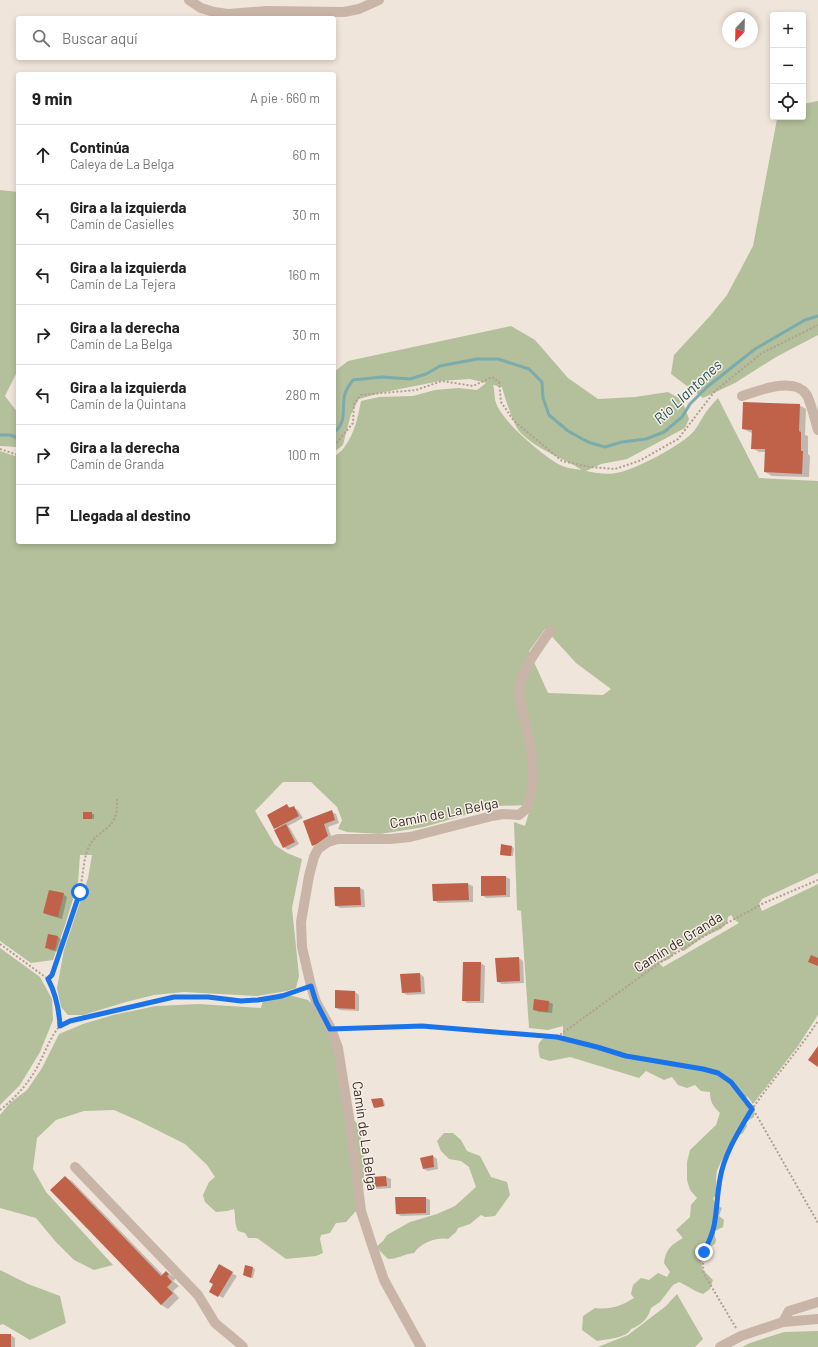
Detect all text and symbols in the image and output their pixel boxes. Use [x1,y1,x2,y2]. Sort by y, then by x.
north arrow [722,12,758,48]
map controls [770,12,806,120]
button: + [770,12,806,48]
search box [16,16,336,60]
icon: search [30,27,52,49]
text: Buscar aquí [62,29,138,47]
button: − [770,48,806,84]
button: locate [770,84,806,120]
text: 9 min [32,88,72,108]
text: A pie · 660 m [250,90,320,106]
text: Continúa [70,138,130,156]
icon: ahead [32,144,54,166]
text: 60 m [293,147,320,163]
text: Caleya de La Belga [70,156,174,172]
text: Gira a la izquierda [70,198,186,216]
icon: left [32,204,54,226]
text: 30 m [293,207,320,223]
text: Camín de Casielles [70,216,174,232]
text: Gira a la izquierda [70,258,186,276]
icon: left [32,264,54,286]
text: 160 m [288,267,320,283]
text: Camín de La Tejera [70,276,176,292]
text: Gira a la derecha [70,318,180,336]
icon: right [32,324,54,346]
text: 30 m [293,327,320,343]
text: Camín de La Belga [70,336,172,352]
water label: Rio Llantones [650,355,725,427]
text: Gira a la izquierda [70,378,186,396]
icon: left [32,384,54,406]
text: 280 m [286,387,320,403]
text: Camín de la Quintana [70,396,186,412]
text: Gira a la derecha [70,438,180,456]
icon: right [32,444,54,466]
text: 100 m [287,447,320,463]
text: Camín de Granda [70,456,164,472]
icon: arrive [32,504,54,526]
text: Llegada al destino [70,506,191,524]
street label: Camín de La Belga [388,794,500,831]
route start [71,883,89,901]
street label: Camín de Granda [630,907,725,976]
street label: Camín de La Belga [349,1080,382,1192]
route end [695,1243,713,1261]

